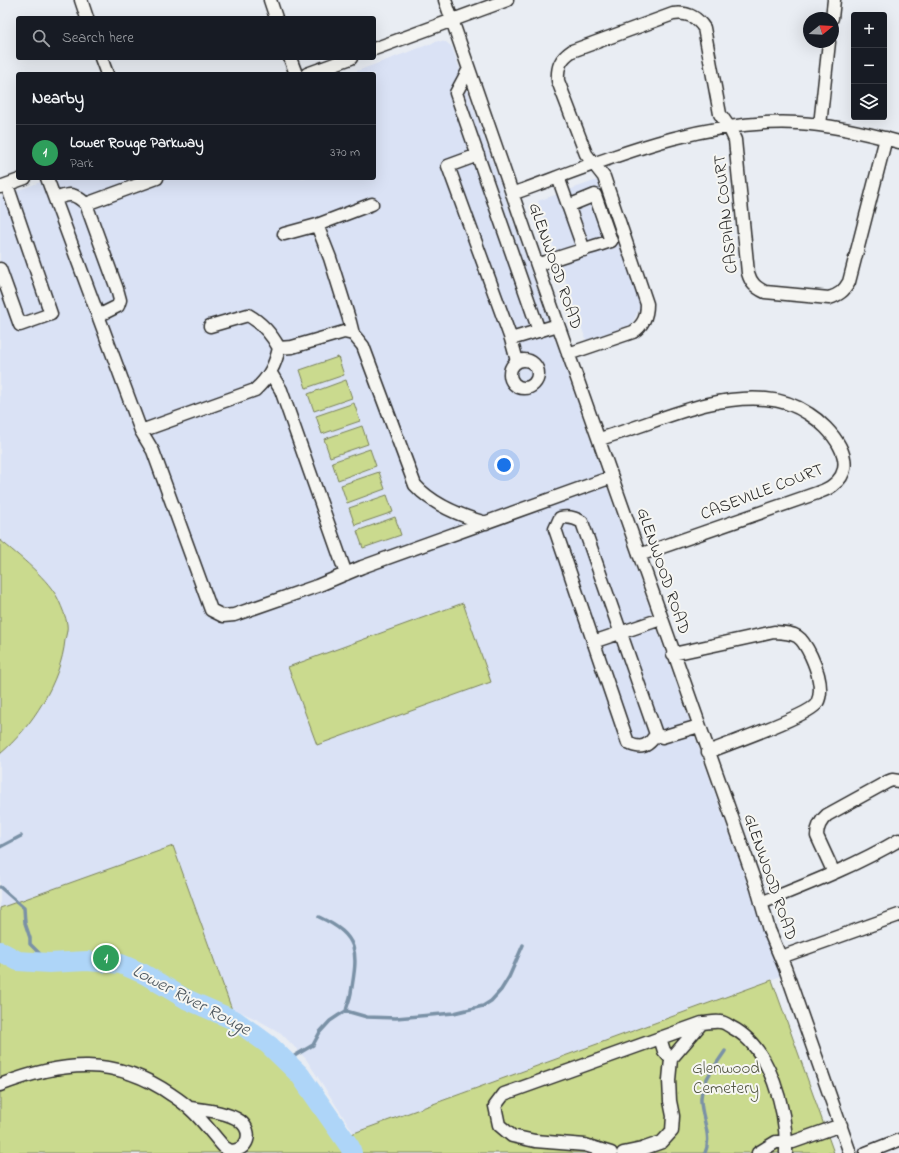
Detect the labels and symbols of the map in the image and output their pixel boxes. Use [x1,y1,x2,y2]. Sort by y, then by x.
north arrow [803,12,839,48]
street label: CASPIAN COURT [707,153,745,275]
street label: GLENWOOD ROAD [522,199,588,333]
your location [494,455,514,475]
street label: CASEVILLE COURT [697,457,827,527]
street label: GLENWOOD ROAD [630,504,696,638]
street label: GLENWOOD ROAD [737,810,803,944]
pin: 1 [93,943,119,973]
water label: Lower River Rouge [127,959,256,1044]
park label: Glenwood Cemetery [692,1056,760,1102]

